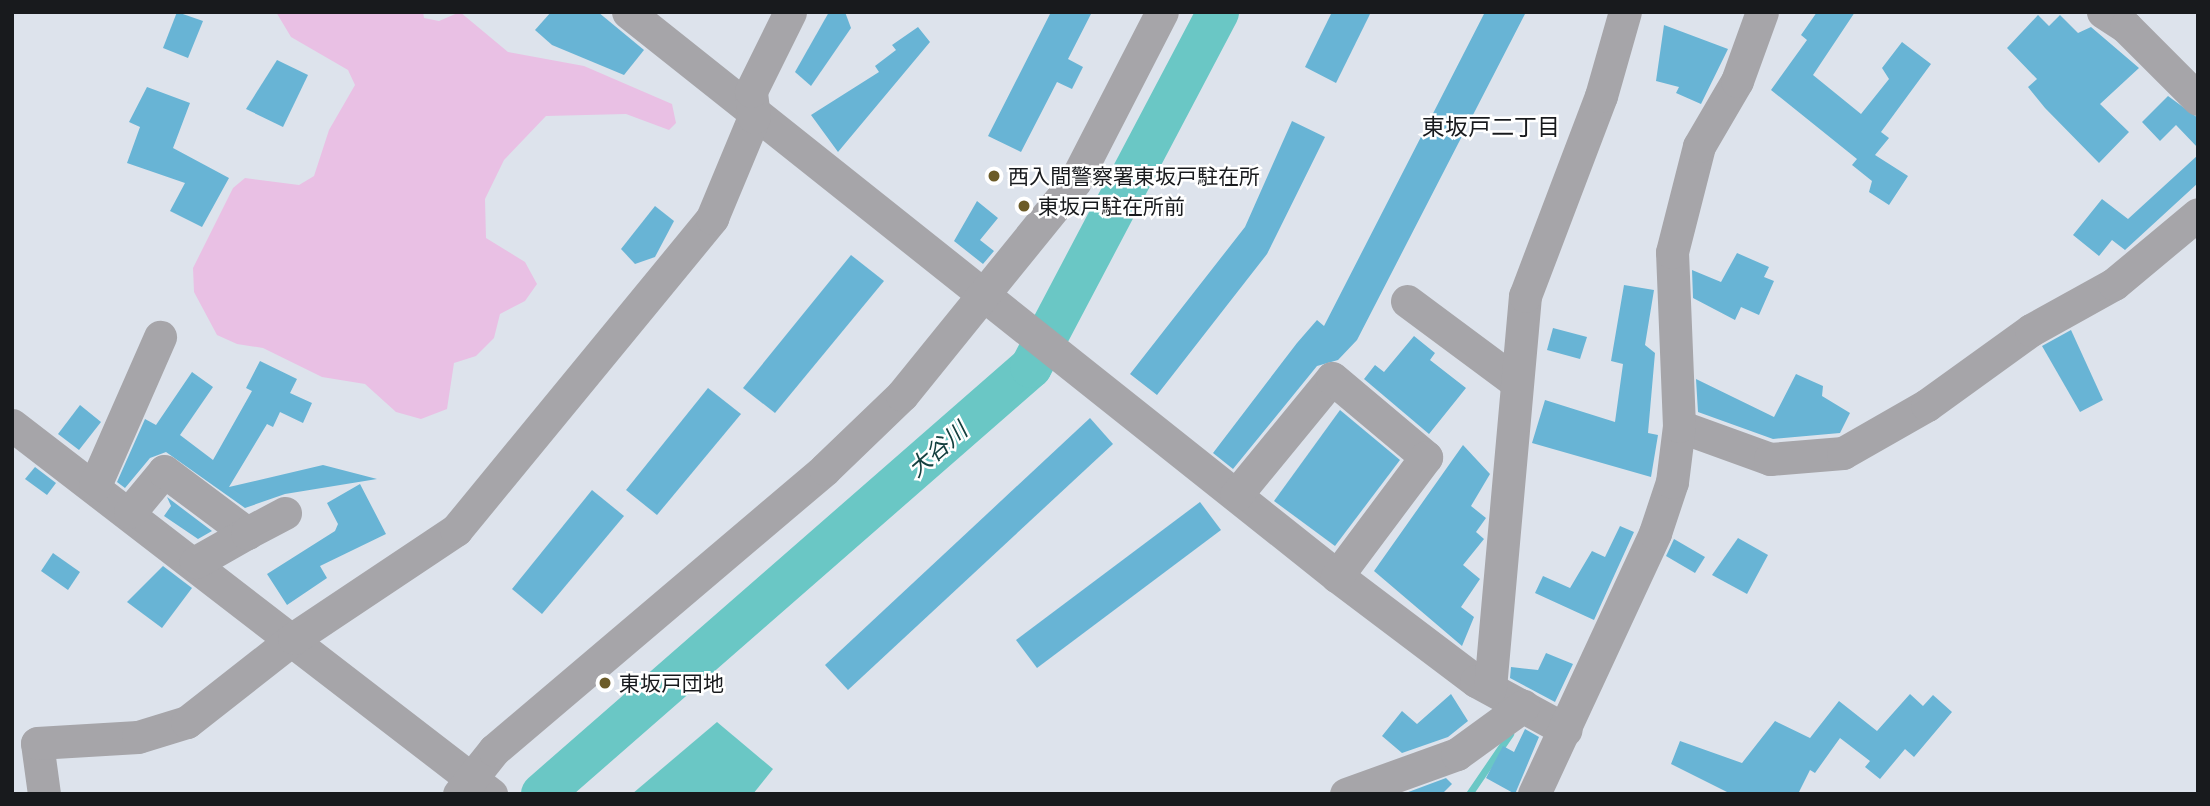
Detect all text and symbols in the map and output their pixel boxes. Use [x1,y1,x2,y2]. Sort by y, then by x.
district label: 東坂戸二丁目 [1422,112,1560,140]
place label: 西入間警察署東坂戸駐在所 [1008,163,1260,189]
marker: 西入間警察署東坂戸駐在所 [986,168,1002,184]
place label: 東坂戸駐在所前 [1038,193,1185,219]
marker: 東坂戸駐在所前 [1016,198,1032,214]
water label: 大谷川 [902,416,972,482]
place label: 東坂戸団地 [619,670,724,696]
marker: 東坂戸団地 [597,675,613,691]

